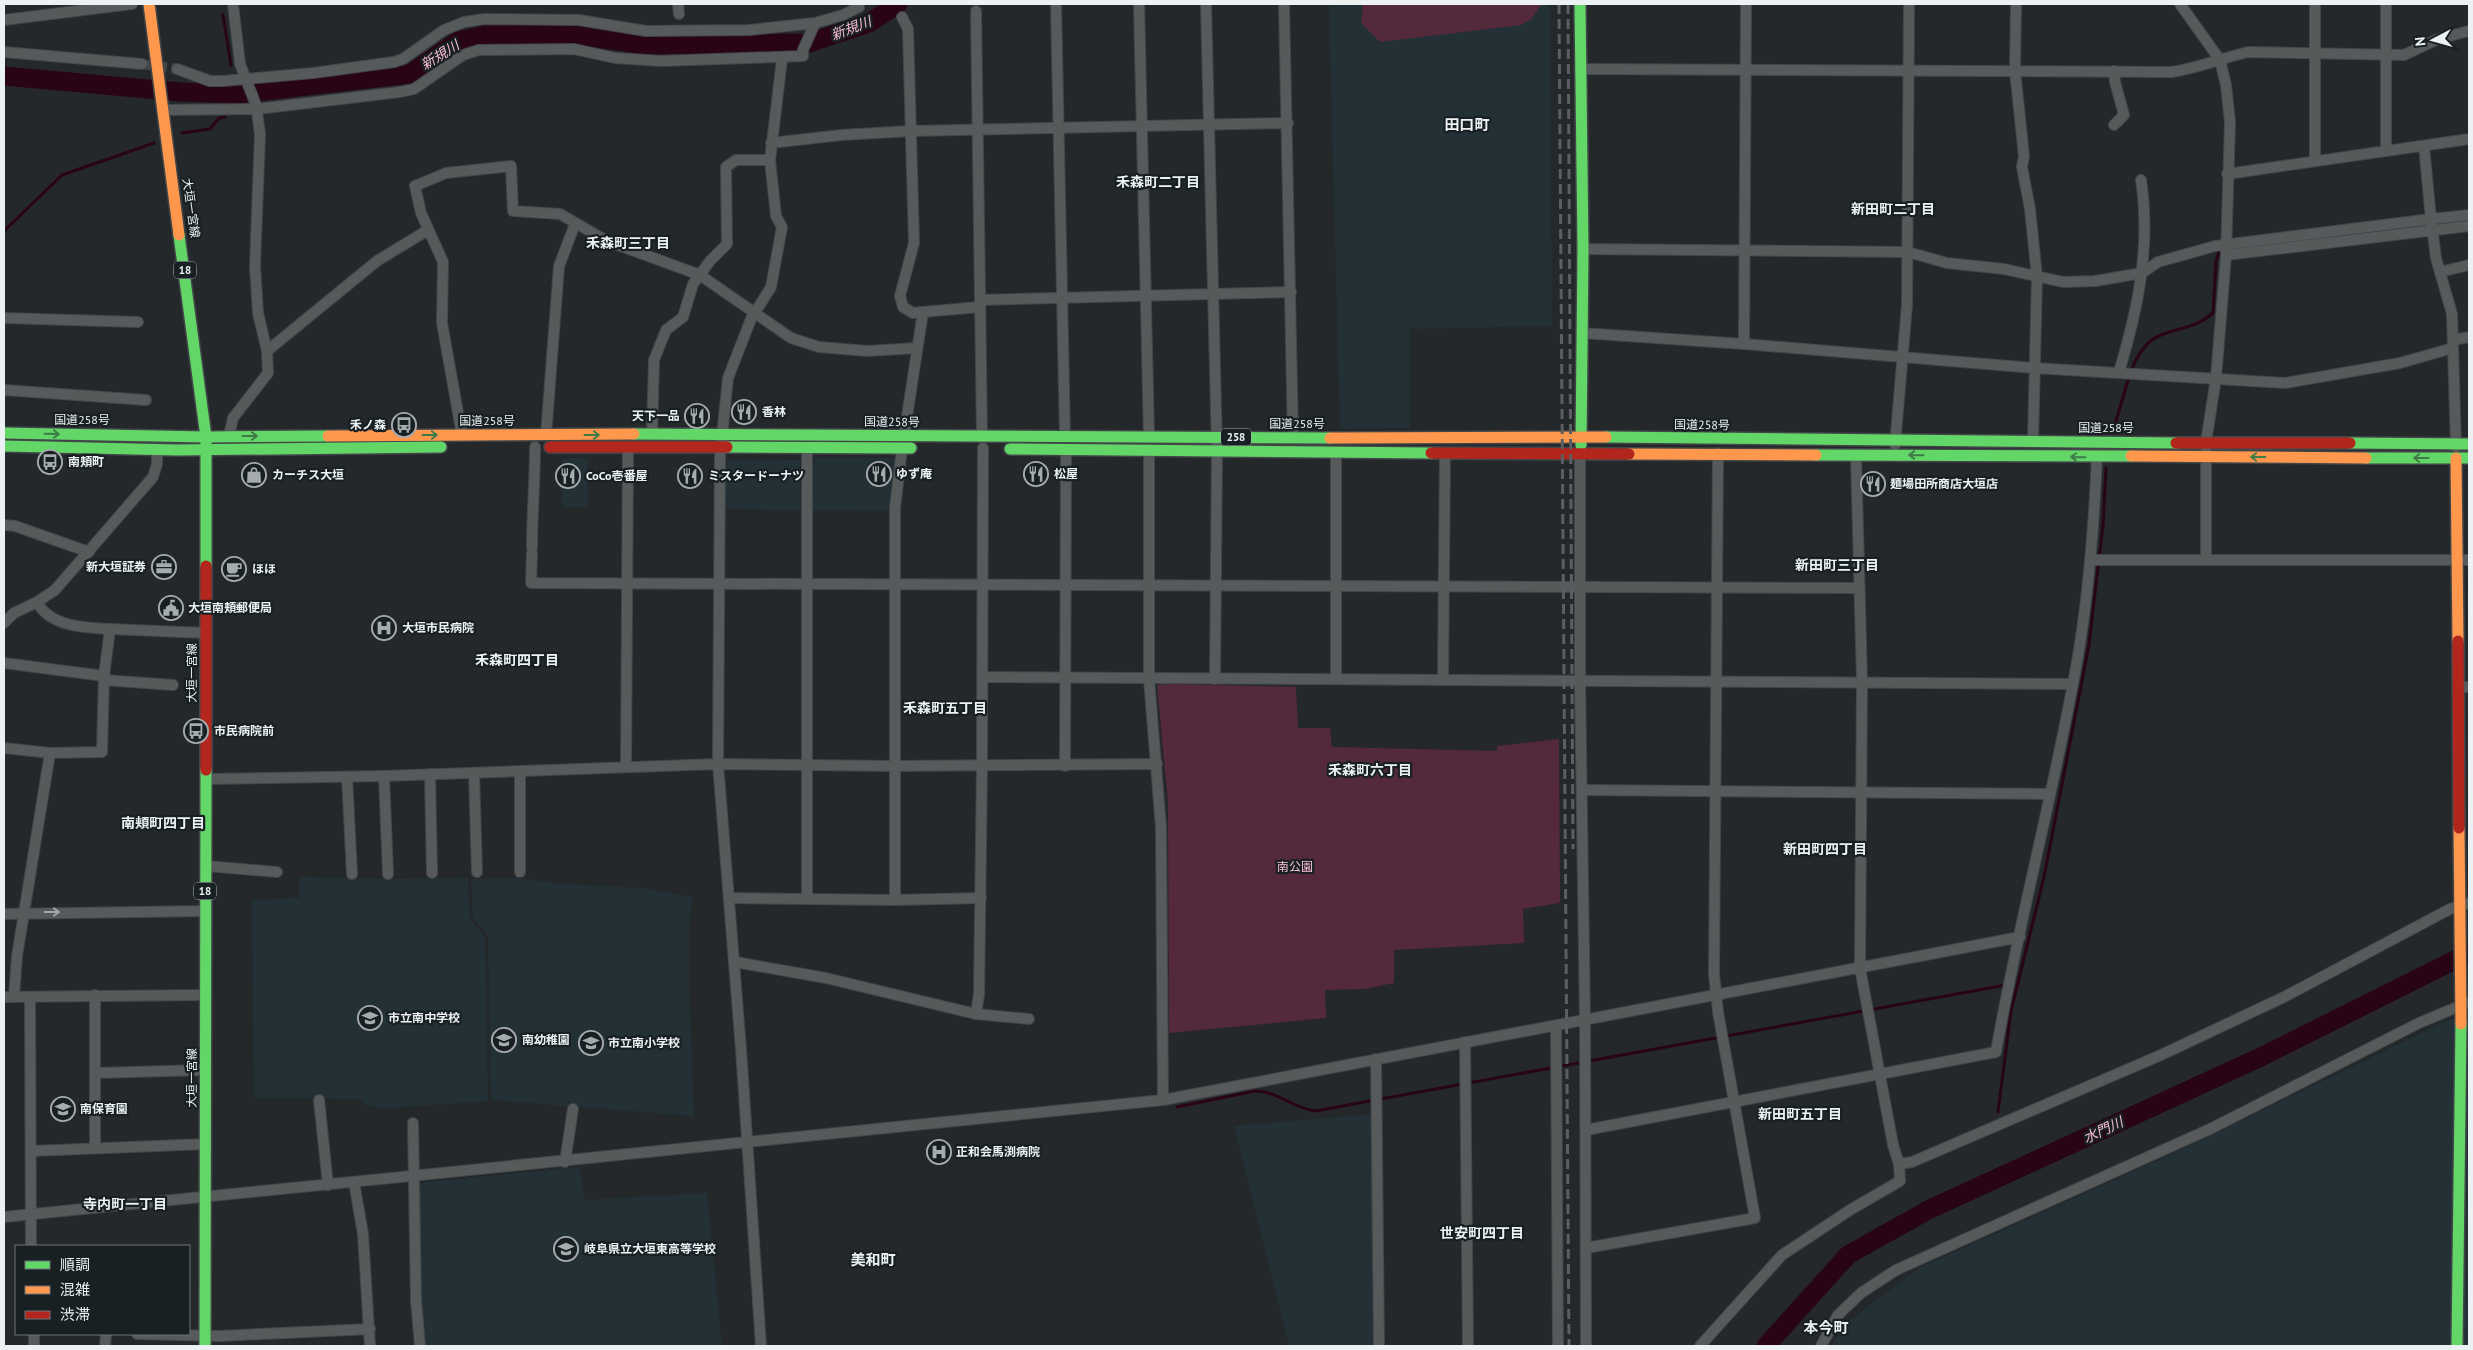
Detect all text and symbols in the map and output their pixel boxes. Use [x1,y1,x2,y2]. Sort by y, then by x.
water label: 新規川 [828,11,876,44]
north arrow [2408,15,2458,65]
water label: 新規川 [417,35,464,74]
text: N [2411,36,2430,47]
district label: 田口町 [1444,115,1490,134]
district label: 禾森町二丁目 [1116,173,1200,191]
street label: 大垣一宮線 [180,177,203,239]
district label: 新田町二丁目 [1851,200,1935,218]
district label: 禾森町三丁目 [586,234,670,252]
road number: 18 [174,262,196,278]
restaurant icon: 香林 [731,399,757,425]
restaurant icon: 天下一品 [684,403,710,429]
place label: 香林 [762,404,786,419]
place label: 天下一品 [632,408,680,423]
street label: 国道258号 [54,412,110,427]
bus stop icon: 禾ノ森 [391,412,417,438]
street label: 国道258号 [459,413,515,428]
street label: 国道258号 [864,414,920,429]
street label: 国道258号 [1269,416,1325,431]
place label: 禾ノ森 [350,417,386,432]
street label: 国道258号 [1674,417,1730,432]
street label: 国道258号 [2078,420,2134,435]
road number: 258 [1221,428,1251,446]
one-way arrow [44,429,60,439]
one-way arrow [422,430,438,440]
one-way arrow [584,430,600,440]
one-way arrow [242,431,258,441]
bus stop icon: 南頬町 [37,449,63,475]
one-way arrow [1908,450,1924,460]
one-way arrow [2070,452,2086,461]
one-way arrow [2250,452,2266,462]
one-way arrow [2413,453,2429,463]
place label: 南頬町 [68,454,104,469]
restaurant icon: ゆず庵 [866,461,892,487]
restaurant icon: 松屋 [1023,461,1049,487]
shop icon: カーチス大垣 [241,462,267,488]
restaurant icon: CoCo壱番屋 [555,463,581,489]
restaurant icon: ミスタードーナツ [677,463,703,489]
place label: ゆず庵 [896,466,932,481]
place label: 松屋 [1054,466,1078,481]
place label: カーチス大垣 [272,467,344,482]
place label: CoCo壱番屋 [586,468,647,483]
place label: ミスタードーナツ [708,468,804,483]
restaurant icon: 麺場田所商店大垣店 [1860,471,1886,497]
place label: 麺場田所商店大垣店 [1890,476,1998,491]
office icon: 新大垣証券 [151,554,177,580]
cafe icon: ほほ [221,556,247,582]
district label: 新田町三丁目 [1795,556,1879,574]
place label: 新大垣証券 [86,559,146,574]
place label: ほほ [252,561,276,576]
public building icon: 大垣南頬郵便局 [158,595,184,621]
place label: 大垣南頬郵便局 [188,600,272,615]
hospital icon: 大垣市民病院 [371,615,397,641]
place label: 大垣市民病院 [402,620,474,635]
street label: 大垣一宮線 [184,643,199,703]
district label: 禾森町四丁目 [475,651,559,669]
district label: 禾森町五丁目 [903,699,987,717]
bus stop icon: 市民病院前 [183,718,209,744]
place label: 市民病院前 [214,723,274,738]
district label: 禾森町六丁目 [1328,761,1412,779]
district label: 南頬町四丁目 [121,814,205,832]
district label: 新田町四丁目 [1783,840,1867,858]
park label: 南公園 [1277,859,1313,874]
road number: 18 [194,882,216,899]
one-way arrow [44,907,60,917]
school or university icon: 市立南中学校 [357,1005,383,1031]
place label: 市立南中学校 [388,1010,460,1025]
school or university icon: 南幼稚園 [491,1027,517,1053]
school or university icon: 市立南小学校 [578,1030,604,1056]
place label: 南幼稚園 [522,1032,570,1047]
place label: 市立南小学校 [608,1035,680,1050]
street label: 大垣一宮線 [184,1048,199,1108]
school or university icon: 南保育園 [50,1096,76,1122]
place label: 南保育園 [80,1101,128,1116]
district label: 新田町五丁目 [1758,1105,1842,1123]
water label: 水門川 [2080,1112,2128,1147]
hospital icon: 正和会馬渕病院 [926,1139,952,1165]
place label: 正和会馬渕病院 [956,1144,1040,1159]
district label: 寺内町一丁目 [83,1195,167,1213]
district label: 世安町四丁目 [1440,1224,1524,1242]
school or university icon: 岐阜県立大垣東高等学校 [553,1236,579,1262]
place label: 岐阜県立大垣東高等学校 [584,1241,716,1256]
legend [15,1245,190,1335]
district label: 美和町 [850,1250,896,1269]
text: 順調 [60,1255,90,1274]
text: 混雑 [60,1280,90,1299]
text: 渋滞 [60,1305,90,1324]
district label: 本今町 [1803,1318,1849,1337]

